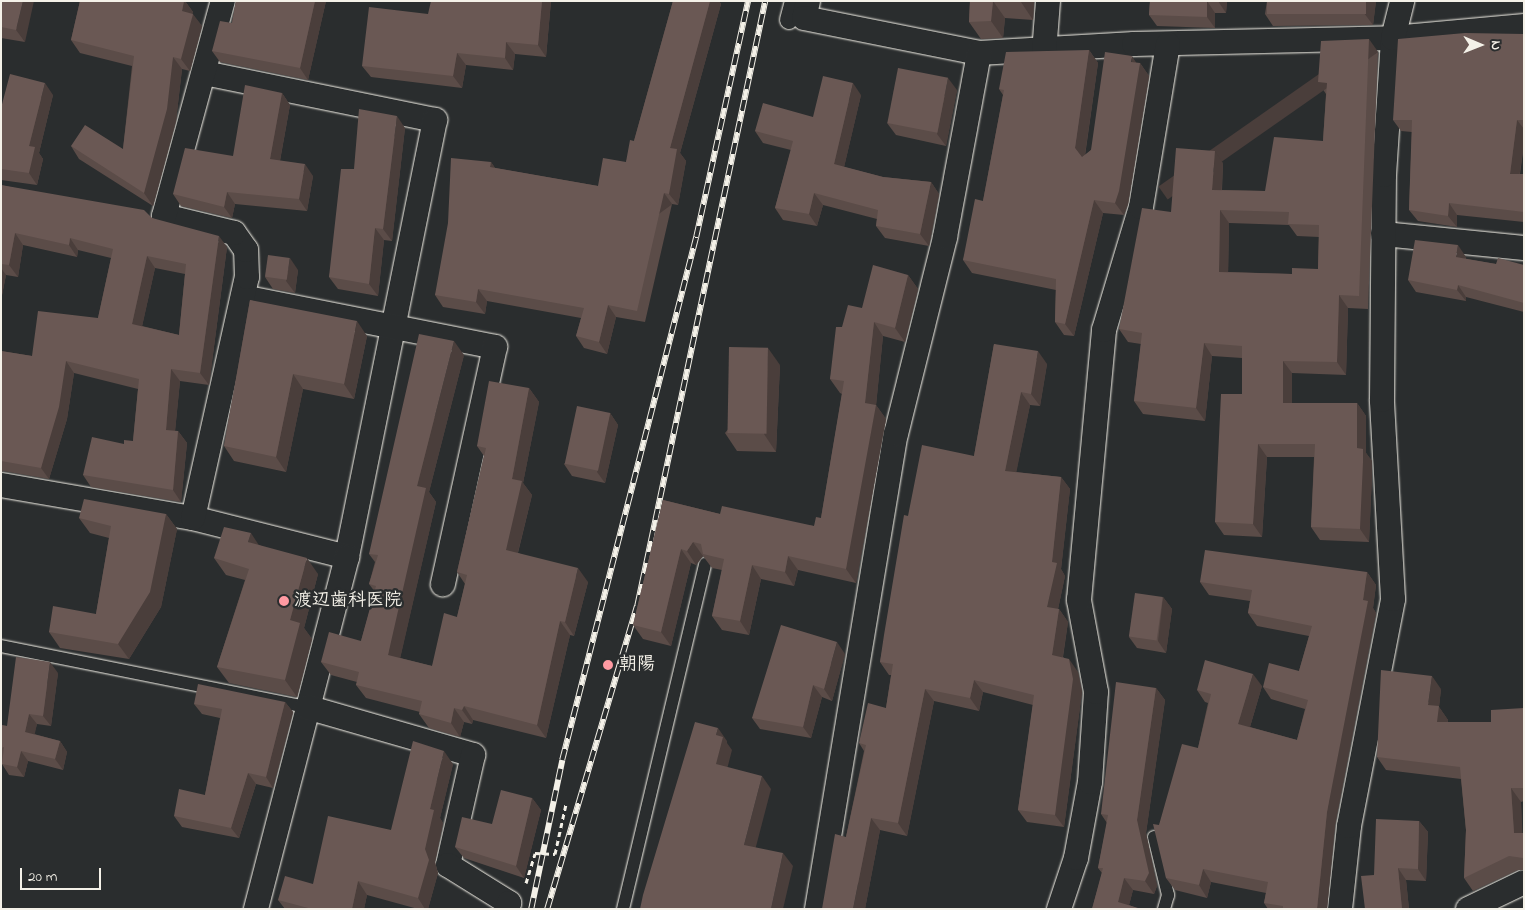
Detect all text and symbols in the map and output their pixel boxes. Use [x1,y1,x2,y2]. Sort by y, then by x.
north arrow [1455,20,1505,70]
text: N [1485,40,1506,50]
place label: 渡辺歯科医院 [294,590,402,612]
marker: 渡辺歯科医院 [278,595,290,607]
place label: 朝陽 [619,654,655,676]
marker: 朝陽 [601,658,615,672]
scale bar [22,858,104,890]
text: 20 m [28,866,57,888]

